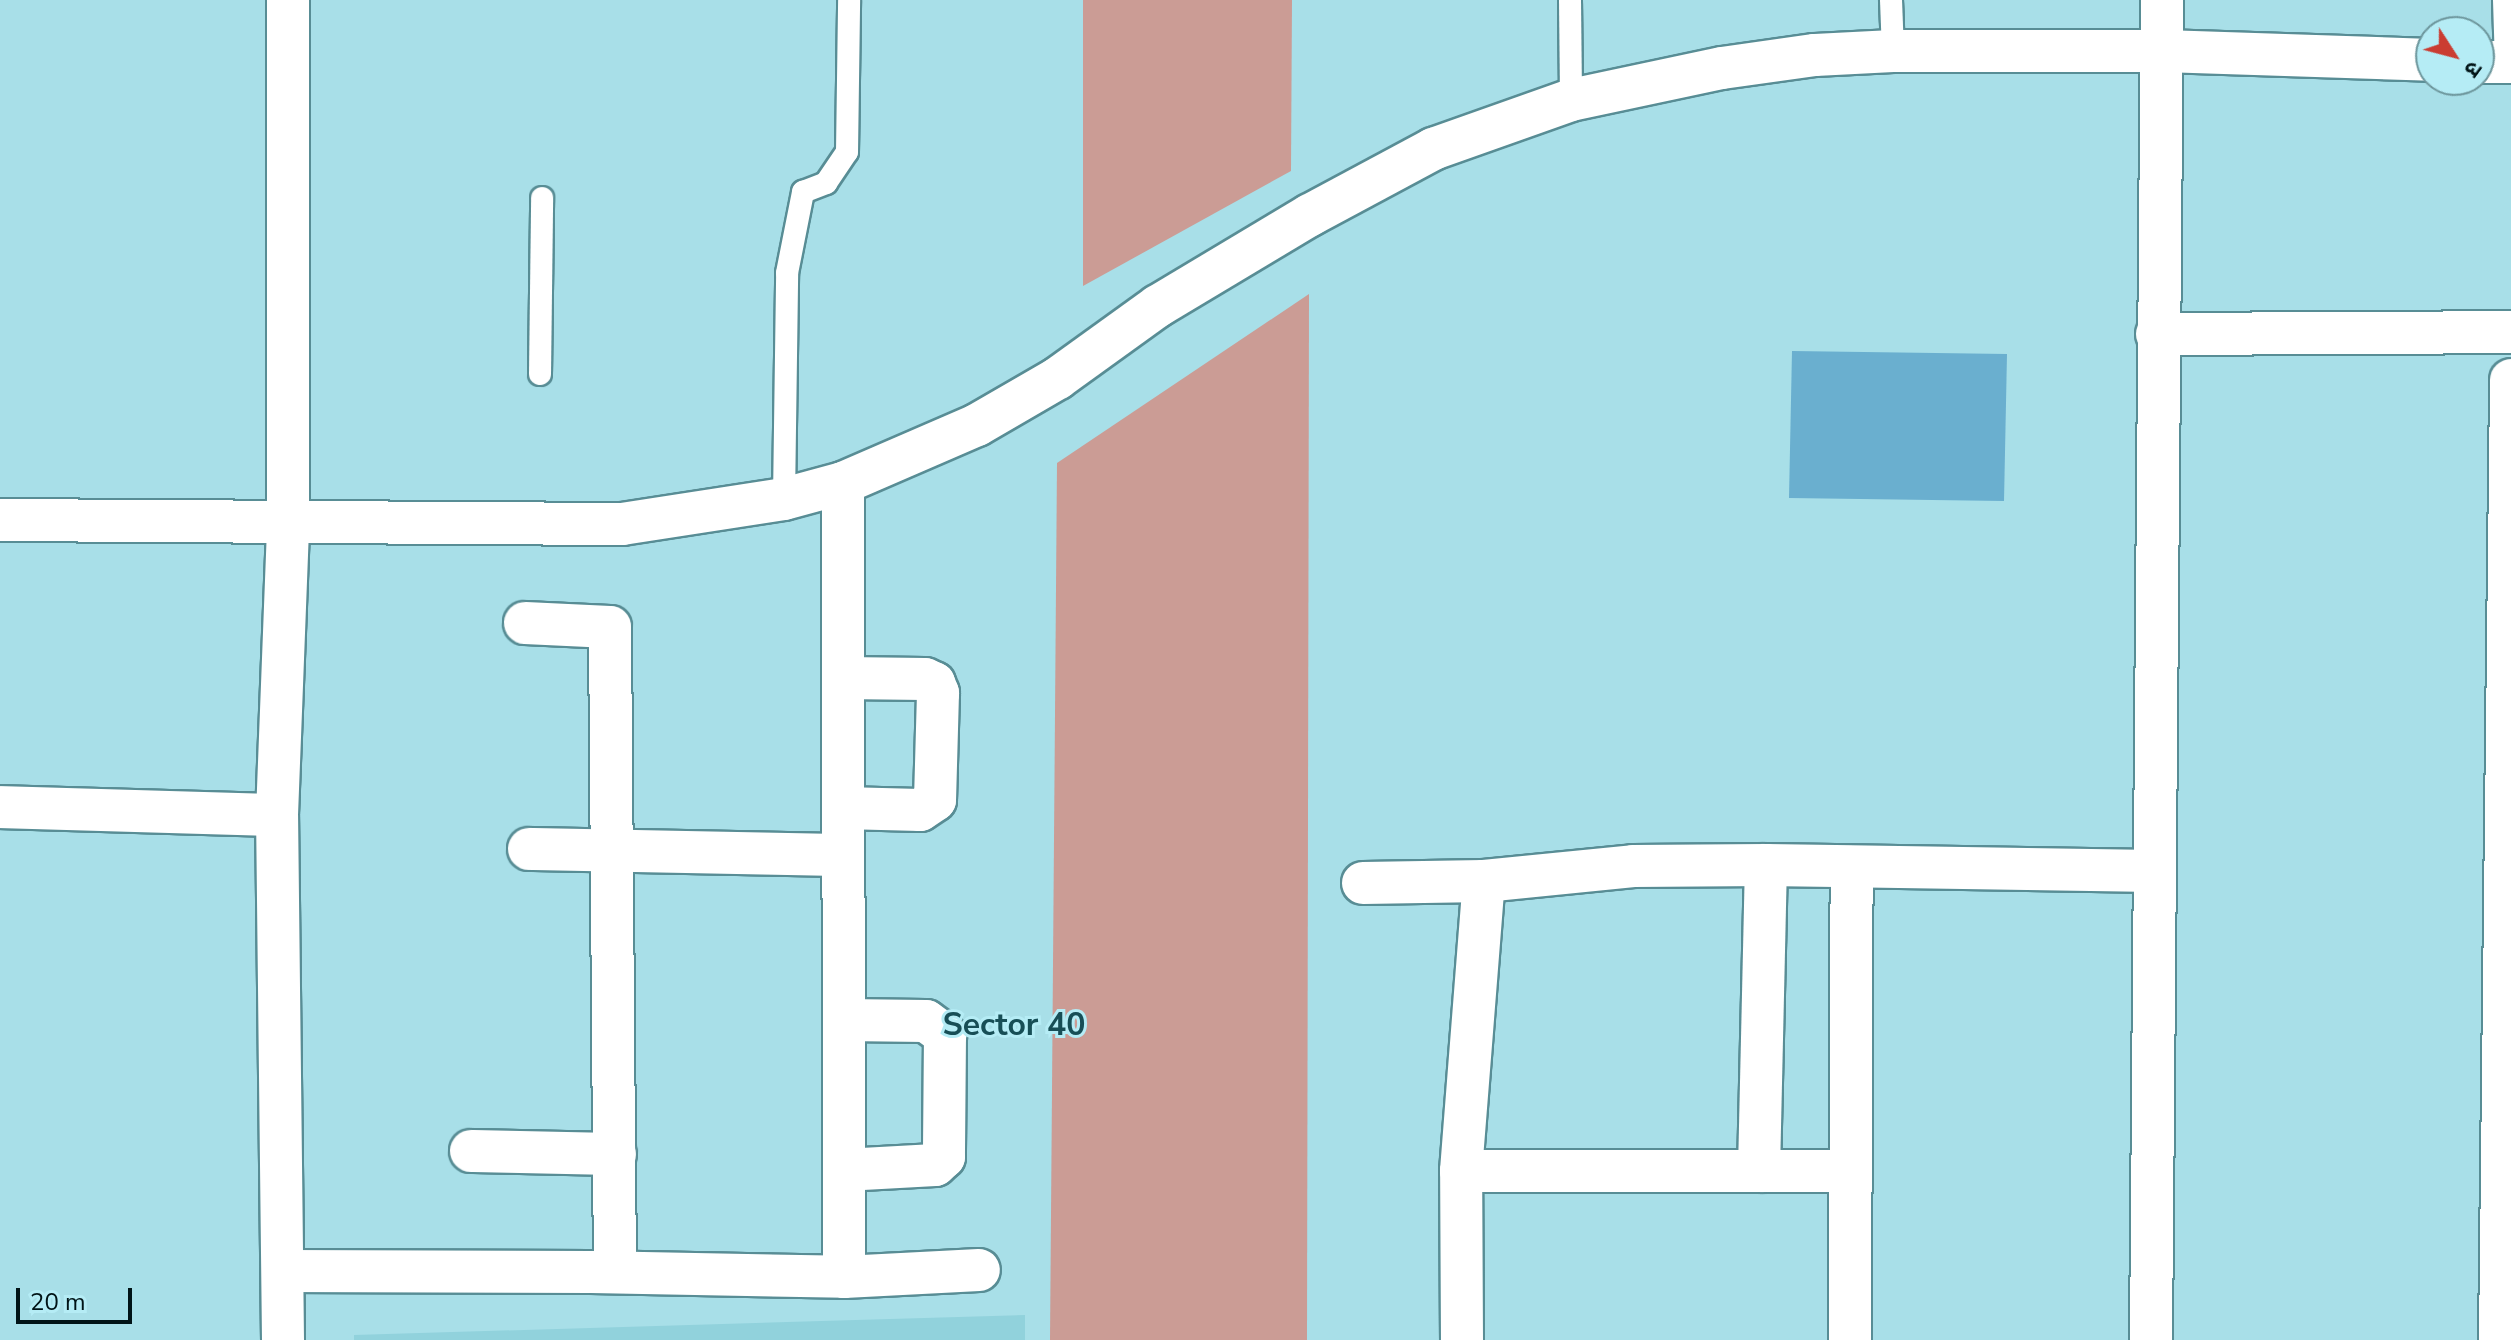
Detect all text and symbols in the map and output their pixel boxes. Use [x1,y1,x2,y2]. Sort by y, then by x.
north arrow [2415,16,2495,96]
text: उ [2457,55,2489,83]
district label: Sector 40 [943,1006,1085,1044]
scale bar [20,1272,136,1322]
text: 20 m [30,1286,86,1318]

